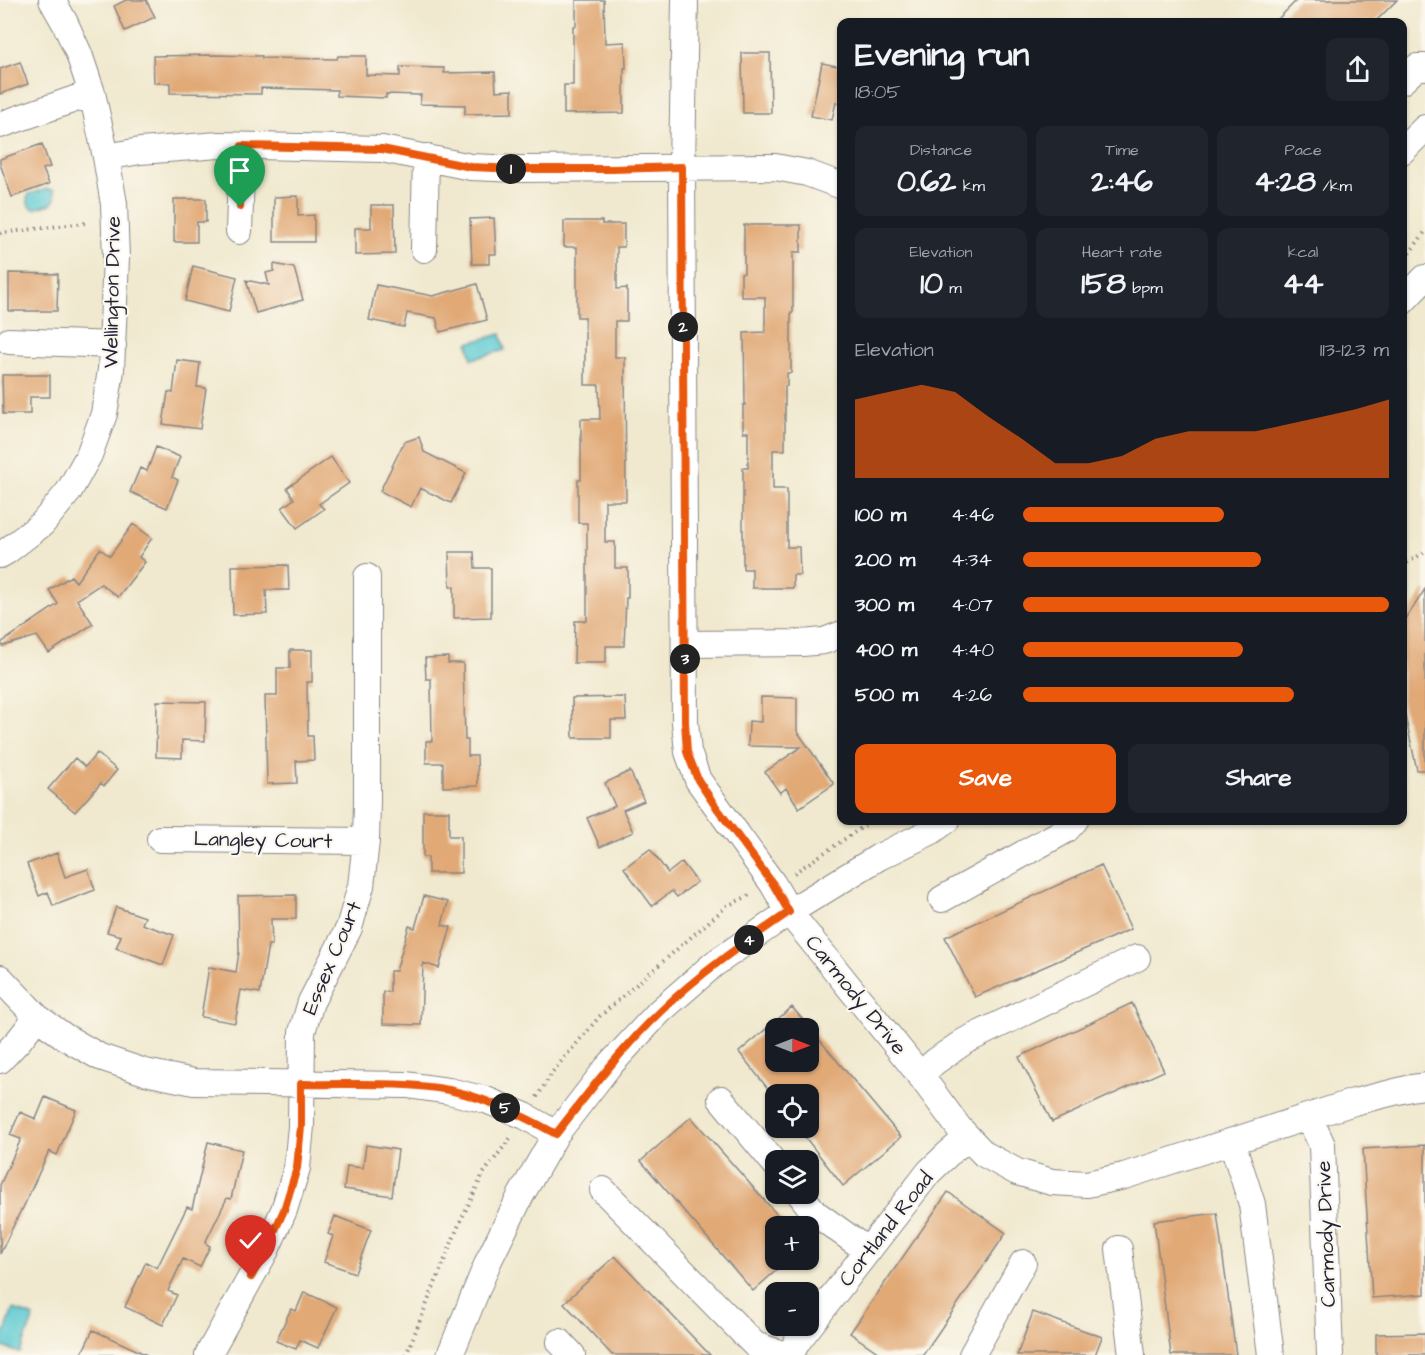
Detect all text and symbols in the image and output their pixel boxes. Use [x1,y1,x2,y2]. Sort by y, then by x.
text: Evening run [855,32,1029,78]
button: share [1326,38,1389,101]
text: 18:05 [855,78,901,106]
text: Distance [910,139,972,161]
text: Time [1105,139,1139,161]
text: Pace [1284,139,1322,161]
pin [214,145,265,207]
icon: arrive [223,154,256,187]
pin: 1 [496,154,526,184]
text: 1 [510,158,512,180]
text: 0.62 [897,161,956,203]
text: 2:46 [1091,161,1153,203]
text: 4:28 [1254,161,1316,203]
text: km [956,175,985,197]
text: /km [1316,175,1352,197]
street label: Wellington Drive [96,216,130,368]
text: Elevation [910,241,972,263]
text: Heart rate [1082,241,1162,263]
text: kcal [1288,241,1318,263]
text: 10 [920,263,943,305]
text: 158 [1081,263,1126,305]
text: 44 [1283,263,1323,305]
text: m [943,277,962,299]
text: bpm [1126,277,1163,299]
pin: 2 [668,312,698,342]
text: 2 [678,316,688,338]
text: Elevation [855,336,934,364]
text: 113–123 m [1320,336,1389,364]
text: 100 m [855,501,906,529]
text: 4:46 [951,501,994,529]
text: 200 m [855,546,915,574]
text: 4:34 [951,546,992,574]
text: 300 m [855,591,914,619]
text: 4:07 [951,591,993,619]
text: 400 m [855,636,917,664]
text: 4:40 [951,636,994,664]
pin: 3 [670,644,700,674]
text: 3 [681,648,689,670]
text: 500 m [855,681,918,709]
text: 4:26 [951,681,992,709]
button: Save [855,744,1116,813]
button: Share [1128,744,1389,813]
street label: Langley Court [193,824,333,858]
street label: Essex Court [295,896,369,1019]
pin: 4 [734,925,764,955]
text: 4 [744,929,754,951]
street label: Carmody Drive [797,929,913,1062]
north arrow [765,1018,819,1072]
map controls [765,1018,819,1336]
button: locate [765,1084,819,1138]
pin: 5 [490,1093,520,1123]
text: 5 [499,1097,511,1119]
button: layers [765,1150,819,1204]
street label: Carmody Drive [1309,1160,1345,1308]
street label: Cortland Road [832,1165,940,1293]
pin [225,1215,276,1277]
button: + [765,1216,819,1270]
icon: check [234,1224,267,1257]
button: − [765,1282,819,1336]

